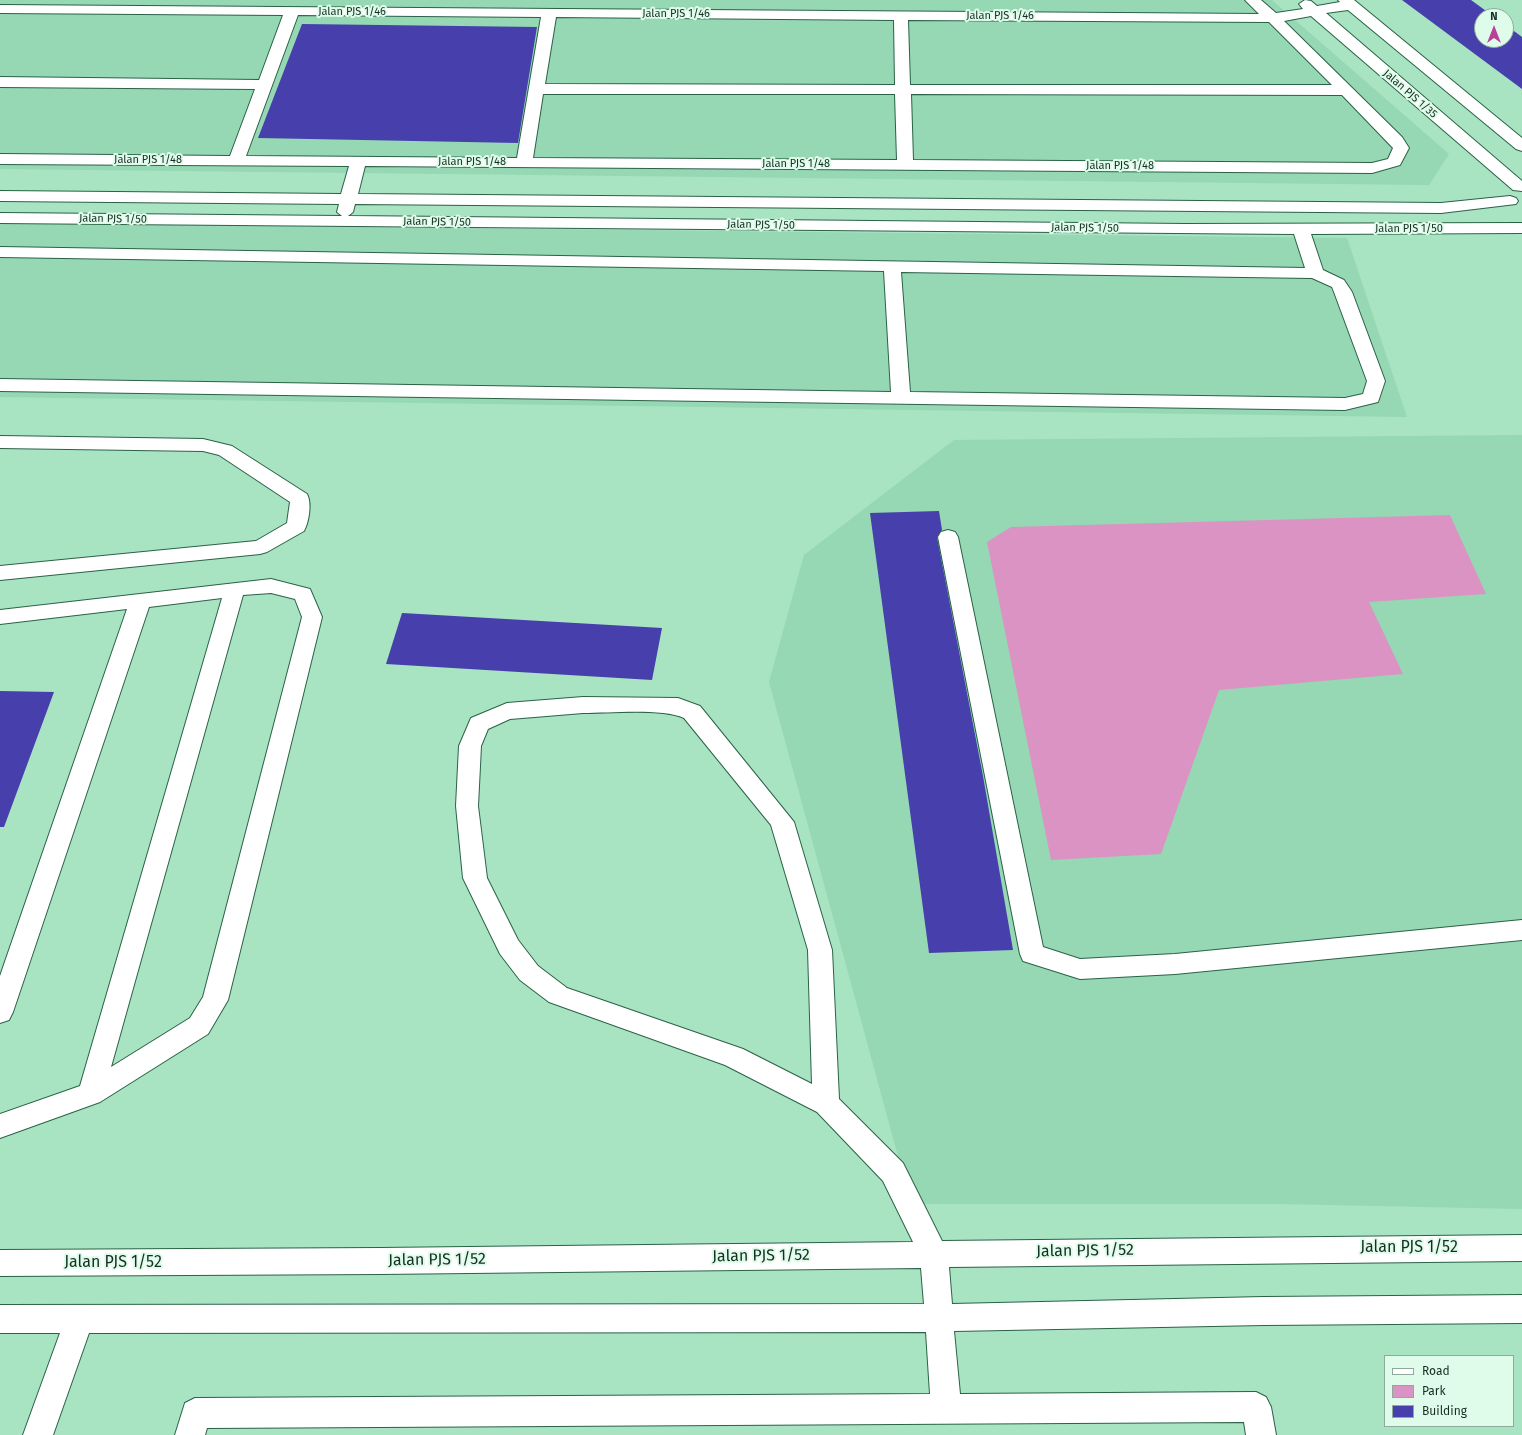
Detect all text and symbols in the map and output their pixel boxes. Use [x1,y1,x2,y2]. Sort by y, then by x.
street label: Jalan PJS 1/46 [318,5,386,19]
street label: Jalan PJS 1/46 [642,7,710,21]
north arrow [1474,8,1514,48]
street label: Jalan PJS 1/46 [966,9,1034,23]
text: N [1490,10,1498,23]
street label: Jalan PJS 1/35 [1380,67,1440,121]
street label: Jalan PJS 1/48 [114,153,182,167]
street label: Jalan PJS 1/48 [438,155,506,169]
street label: Jalan PJS 1/48 [762,157,830,171]
street label: Jalan PJS 1/48 [1086,159,1154,173]
street label: Jalan PJS 1/50 [79,212,147,226]
street label: Jalan PJS 1/50 [403,215,471,229]
street label: Jalan PJS 1/50 [727,218,795,232]
street label: Jalan PJS 1/50 [1051,221,1119,235]
street label: Jalan PJS 1/50 [1375,222,1443,236]
street label: Jalan PJS 1/52 [1360,1238,1458,1258]
street label: Jalan PJS 1/52 [1036,1241,1134,1261]
street label: Jalan PJS 1/52 [712,1246,810,1266]
street label: Jalan PJS 1/52 [388,1250,486,1270]
street label: Jalan PJS 1/52 [64,1253,162,1273]
legend [1384,1355,1514,1427]
text: Road [1422,1364,1450,1378]
text: Park [1422,1384,1446,1398]
text: Building [1422,1404,1467,1418]

